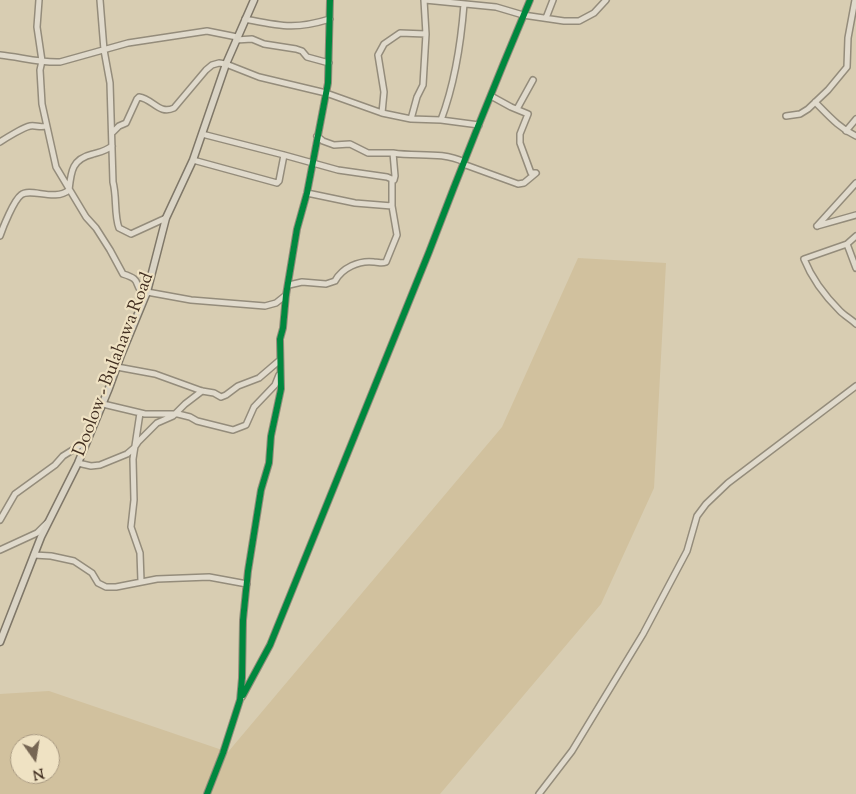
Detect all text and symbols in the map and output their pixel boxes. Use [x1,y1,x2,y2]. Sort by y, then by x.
street label: Doolow - Bulahawa Road [70,270,160,460]
north arrow [10,734,60,784]
text: N [30,762,46,784]

